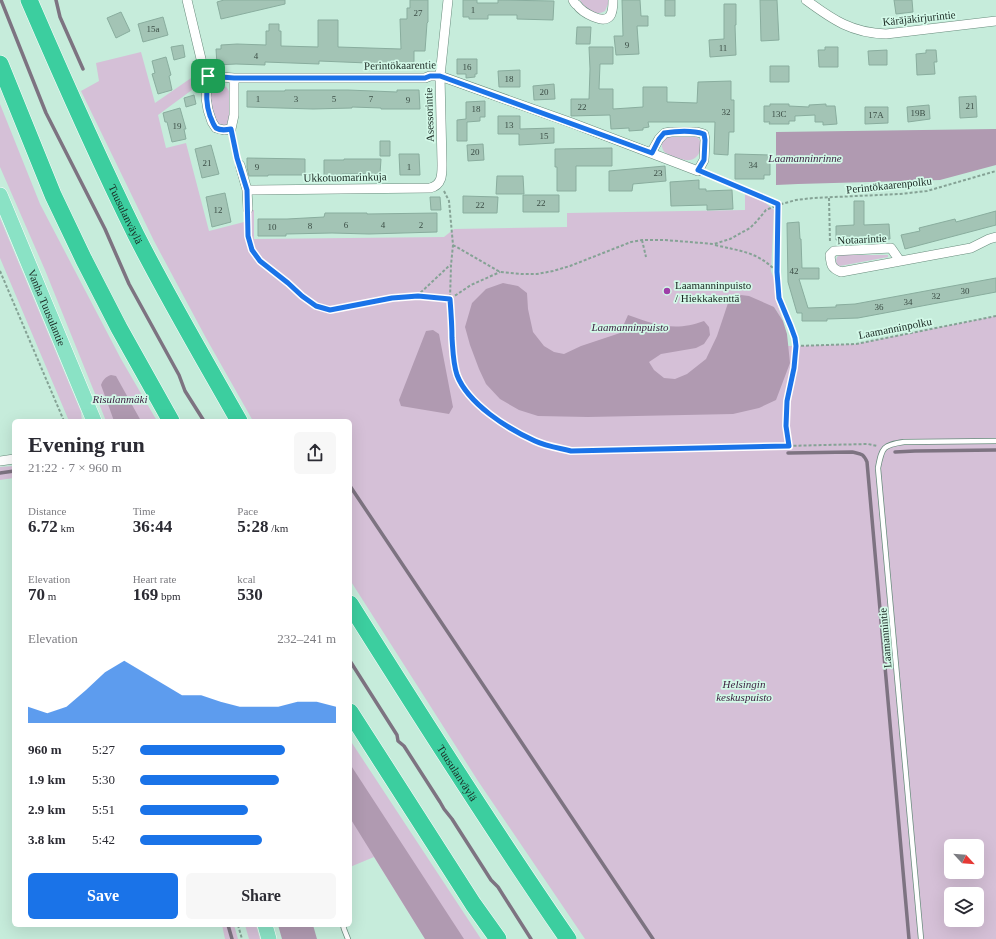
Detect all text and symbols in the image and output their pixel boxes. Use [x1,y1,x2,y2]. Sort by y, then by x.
house number: 1 [471,5,475,15]
house number: 27 [414,8,423,18]
street label: Käräjäkirjurintie [882,8,956,28]
house number: 15a [147,24,160,34]
house number: 9 [625,40,630,50]
house number: 11 [719,43,727,53]
house number: 4 [254,51,259,61]
street label: Perintökaarentie [364,58,436,72]
pin [191,59,225,93]
house number: 16 [463,62,472,72]
icon: arrive [197,65,219,87]
house number: 18 [505,74,514,84]
house number: 20 [540,87,549,97]
street label: Asessorintie [422,88,436,142]
house number: 1 [256,94,260,104]
house number: 3 [294,94,299,104]
house number: 5 [332,94,337,104]
house number: 7 [369,94,374,104]
house number: 9 [406,95,411,105]
house number: 21 [966,101,975,111]
house number: 22 [578,102,587,112]
house number: 18 [472,104,481,114]
house number: 32 [722,107,731,117]
house number: 19B [910,108,926,118]
house number: 13C [771,109,787,119]
house number: 17A [868,110,884,120]
house number: 13 [505,120,514,130]
house number: 19 [173,121,182,131]
house number: 15 [540,131,549,141]
house number: 20 [471,147,480,157]
park label: Laamanninrinne [767,152,842,164]
house number: 21 [203,158,212,168]
house number: 34 [749,160,758,170]
house number: 9 [255,162,260,172]
house number: 1 [407,162,411,172]
house number: 23 [654,168,663,178]
street label: Ukkotuomarinkuja [303,170,387,184]
street label: Perintökaarenpolku [846,174,933,195]
street label: Tuusulanväylä [106,183,145,246]
house number: 22 [537,198,546,208]
house number: 22 [476,200,485,210]
house number: 12 [214,205,223,215]
house number: 6 [344,220,349,230]
house number: 4 [381,220,386,230]
house number: 2 [419,220,423,230]
house number: 8 [308,221,313,231]
house number: 10 [268,222,277,232]
street label: Notaarintie [837,232,887,246]
house number: 42 [790,266,799,276]
street label: Vanha Tuusulantie [26,268,68,348]
place label: Laamanninpuisto / Hiekkakenttä [675,279,752,304]
marker: Laamanninpuisto / Hiekkakenttä [662,286,672,296]
house number: 30 [961,286,970,296]
house number: 32 [932,291,941,301]
house number: 34 [904,297,913,307]
house number: 36 [875,302,884,312]
street label: Laamanninpolku [857,315,933,341]
park label: Laamanninpuisto [590,321,669,333]
park label: Risulanmäki [92,393,148,405]
text: Evening run [28,432,145,457]
button: share [294,432,336,474]
text: 21:22 · 7 × 960 m [28,460,122,475]
text: Distance [28,505,66,517]
text: Time [133,505,155,517]
text: Pace [237,505,258,517]
text: 6.72 [28,517,58,536]
text: 36:44 [133,517,172,536]
text: 5:28 [237,517,269,536]
text: km [58,522,75,534]
text: /km [269,522,288,534]
text: Elevation [28,573,70,585]
text: Heart rate [133,573,176,585]
text: kcal [237,573,256,585]
text: 70 [28,585,45,604]
text: 169 [133,585,158,604]
text: 530 [237,585,263,604]
text: m [45,590,56,602]
text: bpm [158,590,180,602]
street label: Laamannintie [876,607,894,669]
text: Elevation [28,631,78,646]
text: 232–241 m [277,631,336,646]
park label: Helsingin keskuspuisto [716,678,772,703]
text: 960 m [28,742,62,757]
text: 5:27 [92,742,115,757]
street label: Tuusulanväylä [435,743,480,803]
text: 1.9 km [28,772,66,787]
text: 5:30 [92,772,115,787]
text: 2.9 km [28,802,66,817]
text: 5:51 [92,802,115,817]
text: 3.8 km [28,832,66,847]
text: 5:42 [92,832,115,847]
north arrow [944,839,984,879]
map controls [944,839,984,927]
button: Save [28,873,178,919]
button: Share [186,873,336,919]
button: layers [944,887,984,927]

